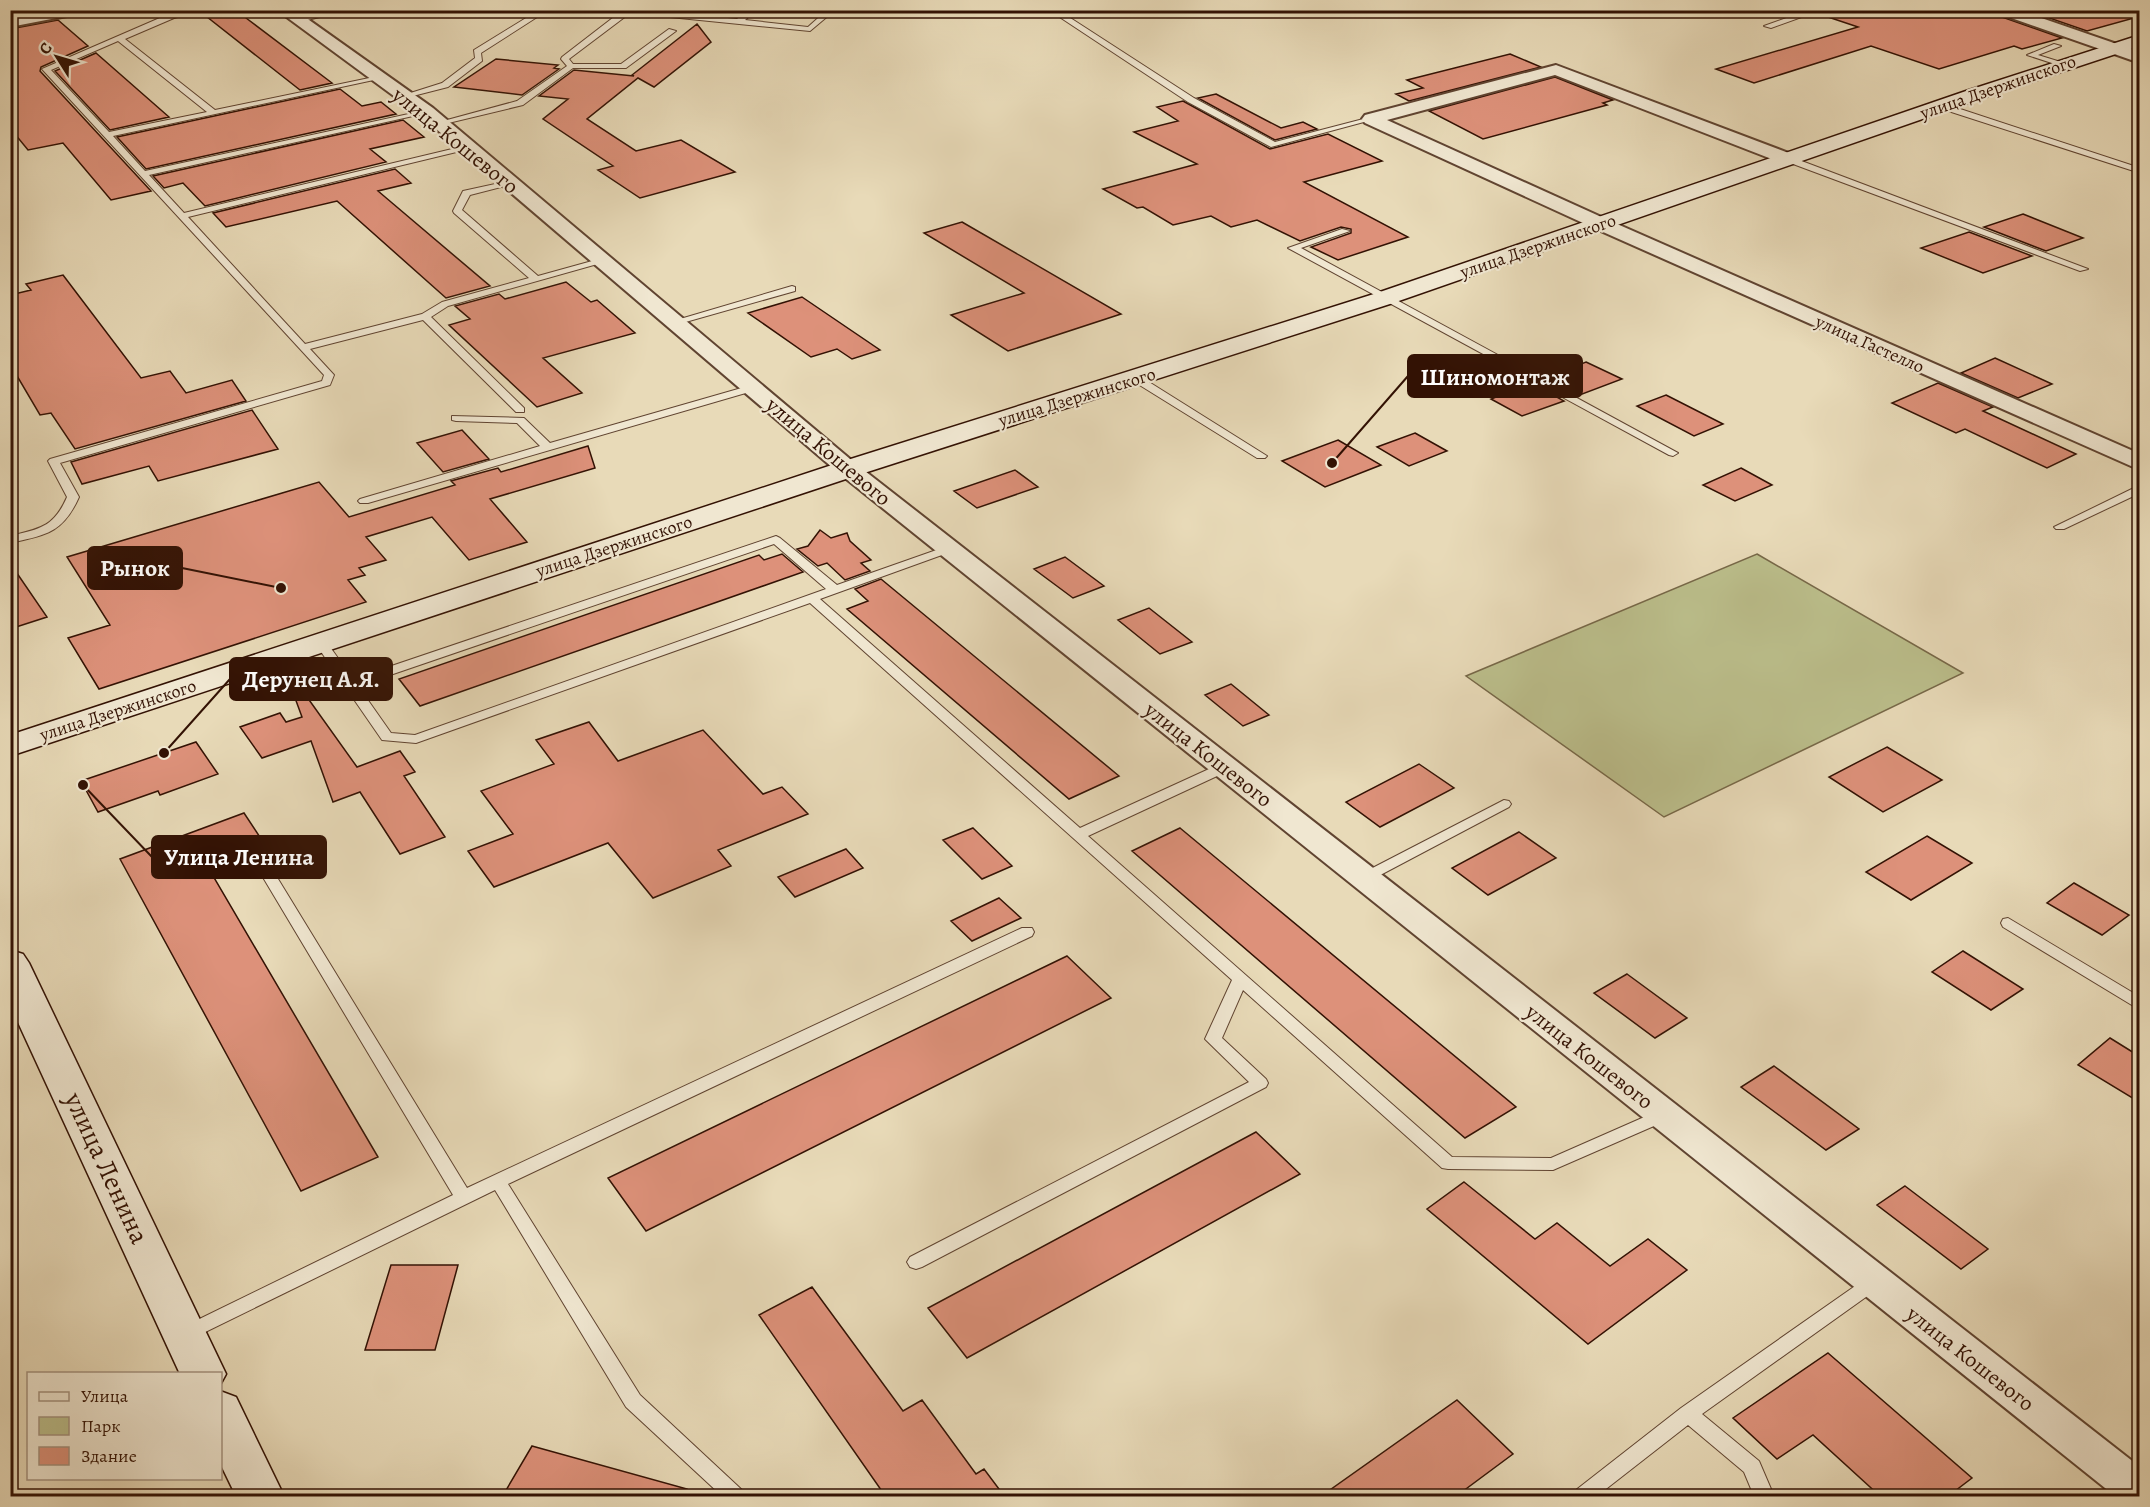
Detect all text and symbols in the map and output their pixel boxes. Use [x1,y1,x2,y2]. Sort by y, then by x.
north arrow [27,27,87,87]
text: С [34,38,58,59]
street label: улица Дзержинского [1916,49,2079,125]
street label: улица Кошевого [385,80,525,201]
street label: улица Дзержинского [1456,208,1619,284]
street label: улица Гастелло [1811,309,1928,379]
callout: Шиномонтаж [1408,355,1582,397]
text: Шиномонтаж [1420,361,1570,393]
street label: улица Дзержинского [995,362,1159,433]
street label: улица Кошевого [759,390,897,513]
street label: улица Дзержинского [532,509,695,583]
callout: Рынок [88,547,182,589]
text: Рынок [100,552,170,584]
callout: Дерунец А.Я. [230,658,392,700]
text: Дерунец А.Я. [242,663,380,695]
street label: улица Дзержинского [36,673,199,747]
street label: улица Кошевого [1137,695,1279,814]
callout: Улица Ленина [152,836,326,878]
text: Улица Ленина [164,841,315,873]
street label: улица Кошевого [1518,997,1660,1116]
street label: улица Ленина [56,1085,158,1250]
street label: улица Кошевого [1899,1299,2041,1418]
legend [27,1372,222,1480]
text: Улица [81,1384,129,1408]
text: Парк [81,1414,121,1438]
text: Здание [81,1444,137,1468]

